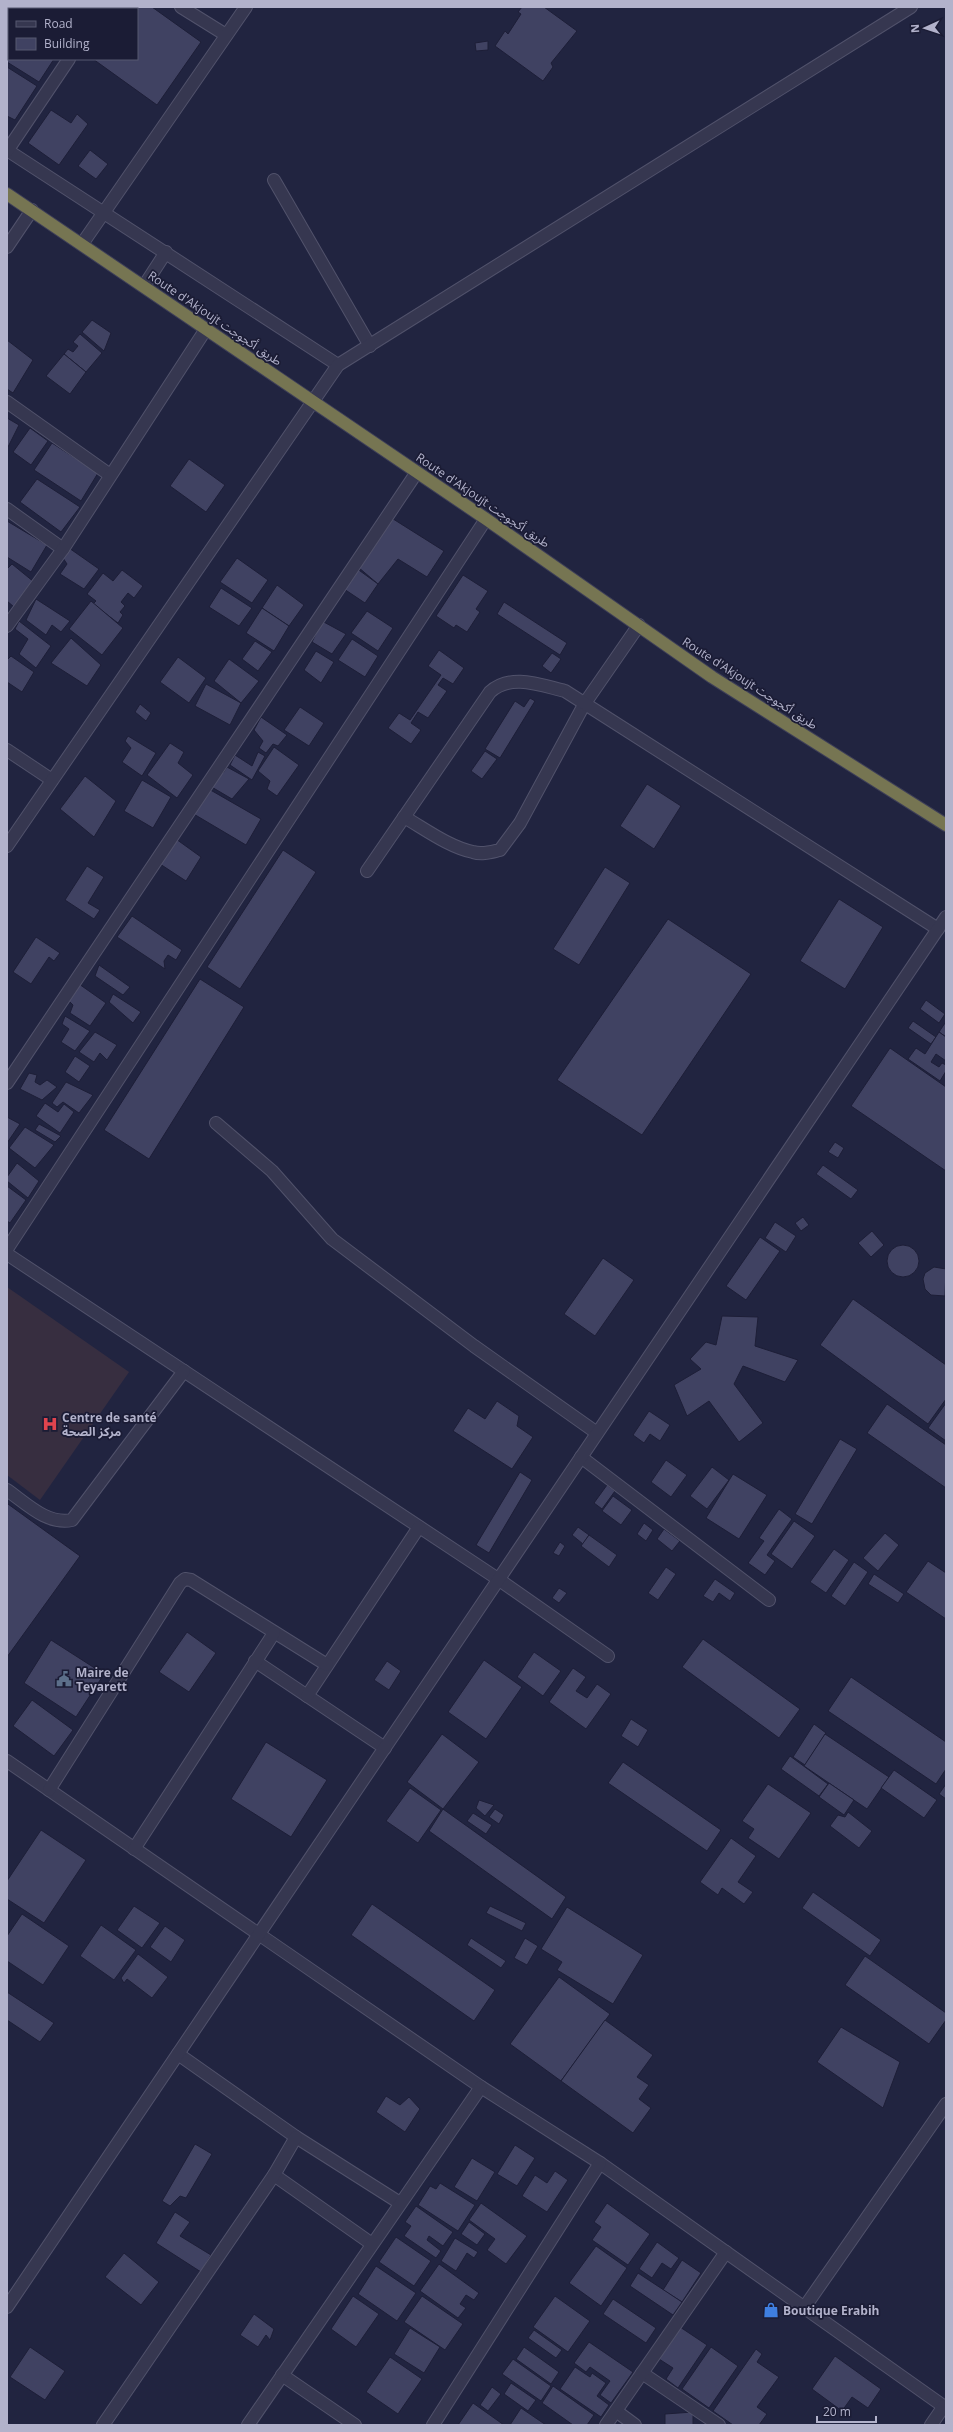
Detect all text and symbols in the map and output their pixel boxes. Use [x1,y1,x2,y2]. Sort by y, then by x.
legend [8,8,138,60]
north arrow [905,8,945,48]
text: Road [44,15,73,32]
text: N [907,24,922,33]
text: Building [44,35,90,52]
street label: Route d'Akjoujt طريق أكجوجت [145,267,285,369]
street label: Route d'Akjoujt طريق أكجوجت [413,449,553,551]
street label: Route d'Akjoujt طريق أكجوجت [679,633,821,733]
place label: Centre de santé مركز الصحة [62,1409,157,1440]
hospital icon: Centre de santé مركز الصحة [41,1415,59,1433]
place label: Maire de Teyarett [76,1664,129,1695]
public building icon: Maire de Teyarett [55,1670,73,1688]
shop icon: Boutique Erabih [762,2301,780,2319]
place label: Boutique Erabih [783,2302,880,2319]
scale bar [817,2398,876,2424]
text: 20 m [823,2403,851,2420]

